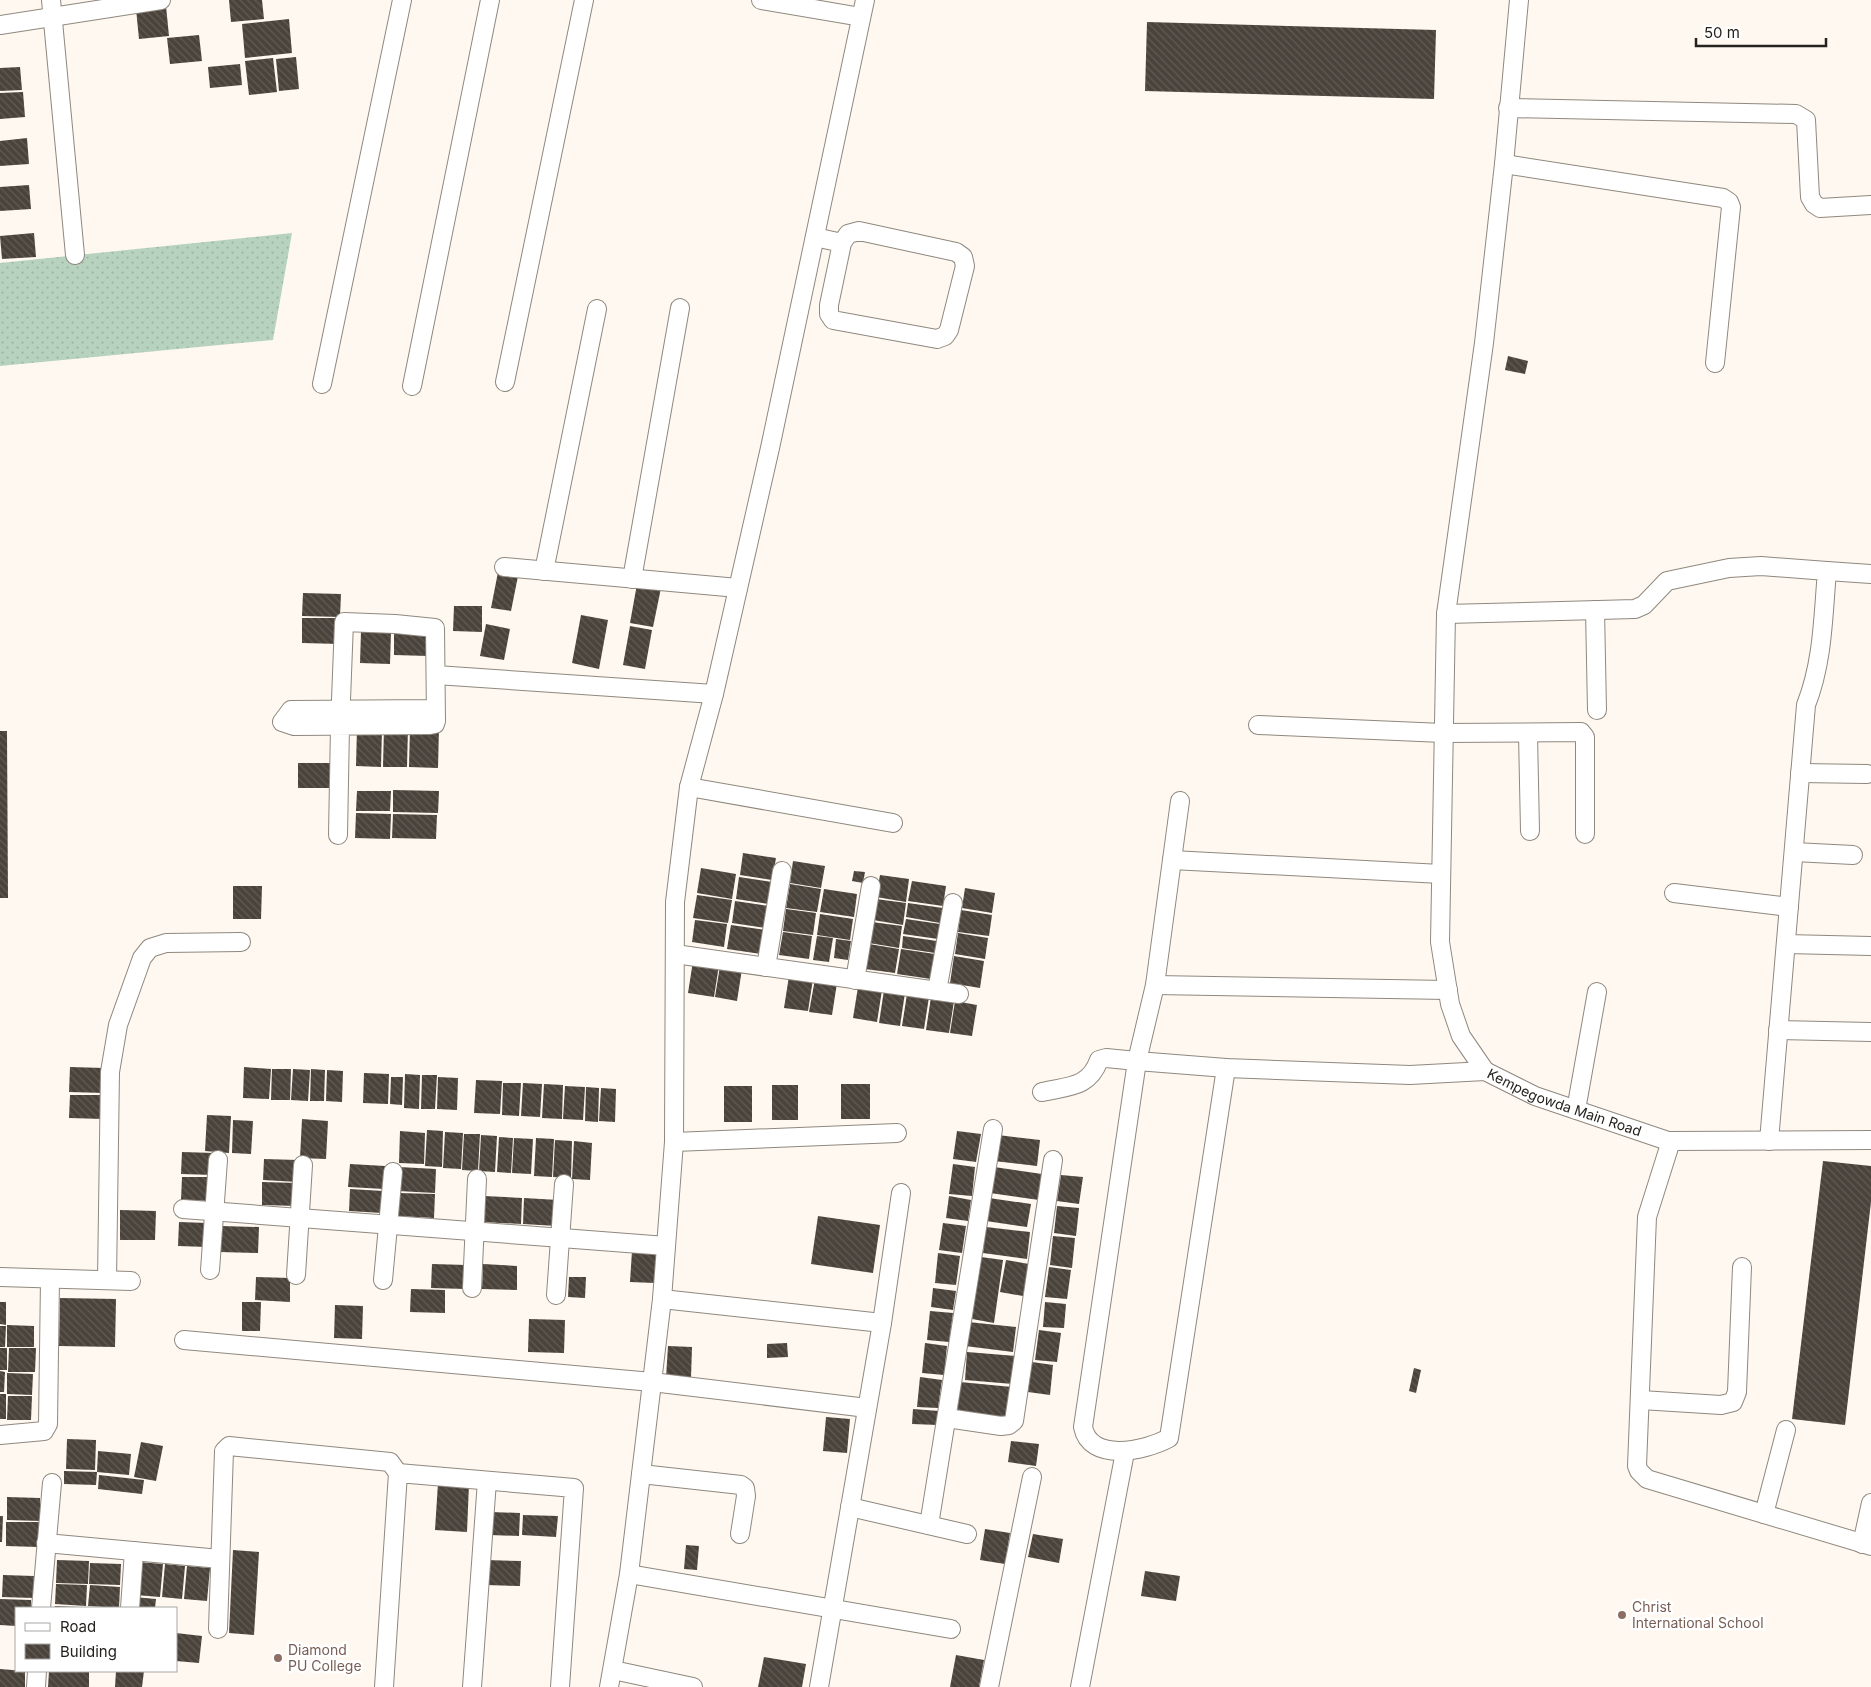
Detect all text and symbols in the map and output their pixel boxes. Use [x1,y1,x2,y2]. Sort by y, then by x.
scale bar [1696,15,1826,47]
text: 50 m [1704,23,1740,42]
street label: Kempegowda Main Road [1485,1065,1644,1139]
place label: Christ International School [1632,1598,1764,1631]
legend [15,1607,178,1672]
marker: Christ International School [1616,1609,1628,1621]
text: Road [60,1617,96,1636]
place label: Diamond PU College [288,1641,362,1674]
text: Building [60,1642,117,1661]
marker: Diamond PU College [272,1652,284,1664]

